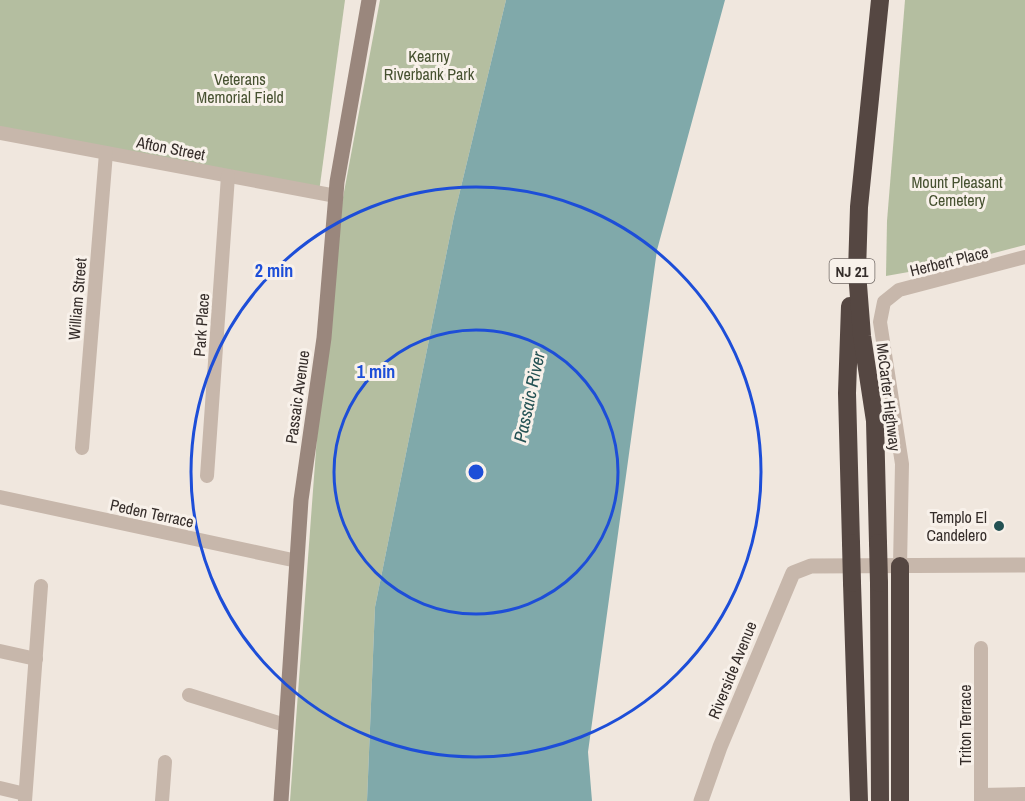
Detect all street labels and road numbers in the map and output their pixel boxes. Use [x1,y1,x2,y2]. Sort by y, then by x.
street label: Afton Street [134,130,207,165]
street label: Herbert Place [907,241,991,281]
street label: William Street [62,257,92,341]
road number: NJ 21 [830,259,874,283]
street label: Park Place [188,293,214,357]
street label: McCarter Highway [871,342,907,453]
street label: Passaic Avenue [280,349,314,445]
street label: Peden Terrace [108,493,196,533]
street label: Riverside Avenue [702,618,762,722]
street label: Triton Terrace [954,685,976,765]

